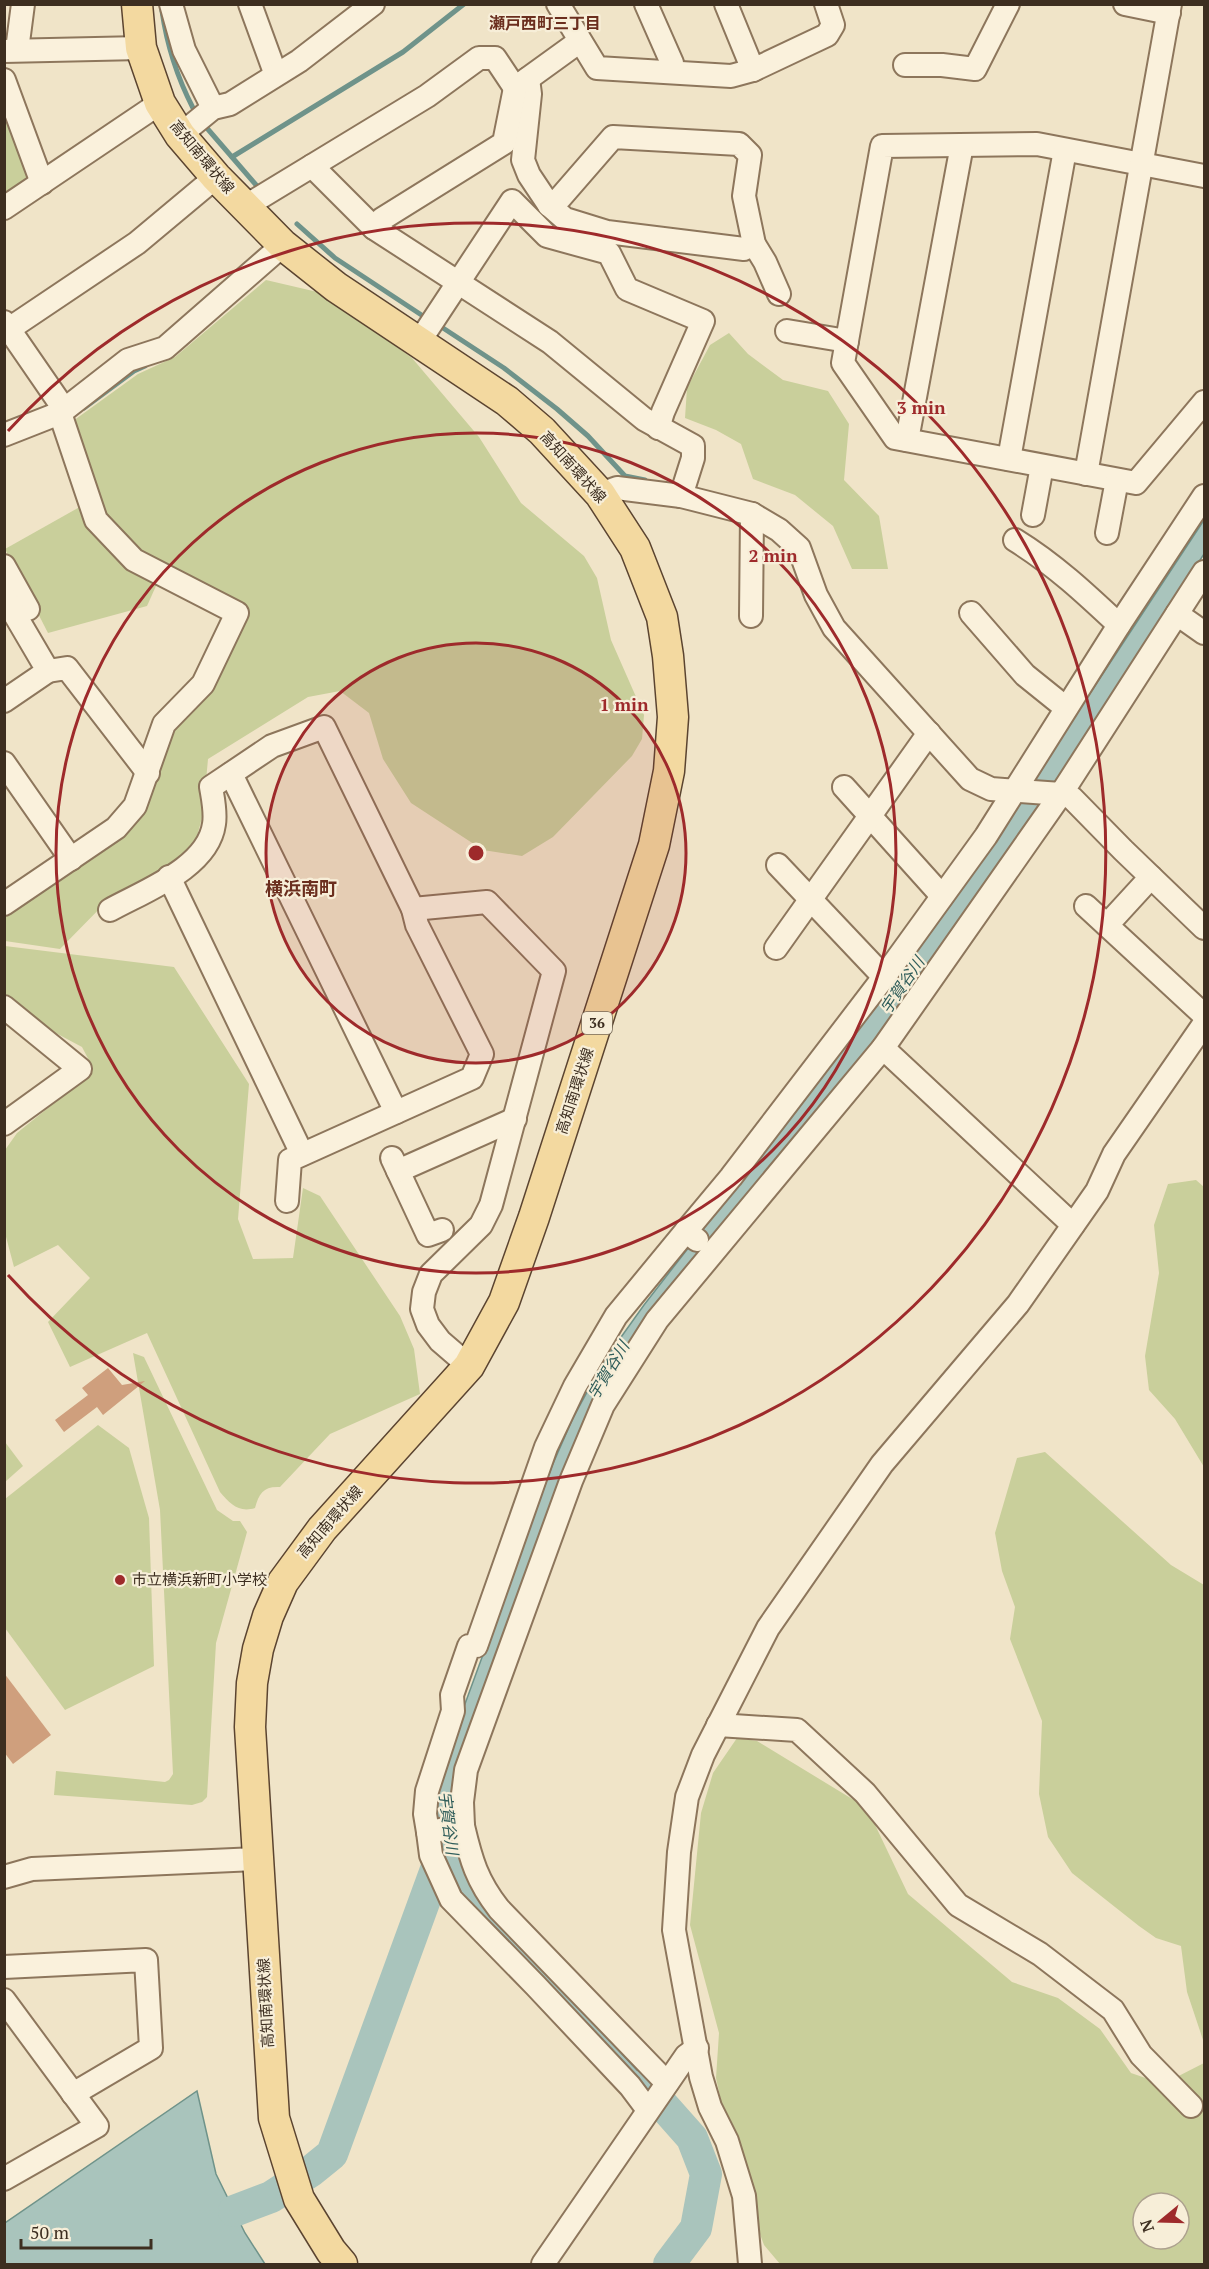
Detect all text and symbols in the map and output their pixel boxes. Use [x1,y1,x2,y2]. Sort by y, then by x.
district label: 瀬戸西町三丁目 [489,12,601,34]
street label: 高知南環状線 [166,115,239,197]
text: 3 min [896,395,946,419]
street label: 高知南環状線 [536,426,611,506]
text: 2 min [748,543,798,567]
text: 1 min [599,692,649,716]
centre of rings [466,843,486,863]
district label: 横浜南町 [265,876,337,900]
water label: 宇賀谷川 [875,951,930,1018]
road number: 36 [582,1012,612,1034]
street label: 高知南環状線 [551,1045,597,1137]
water label: 宇賀谷川 [582,1335,635,1403]
street label: 高知南環状線 [292,1481,366,1562]
place label: 市立横浜新町小学校 [132,1569,267,1589]
marker: 市立横浜新町小学校 [113,1573,127,1587]
water label: 宇賀谷川 [434,1790,464,1858]
street label: 高知南環状線 [253,1958,277,2049]
north arrow [1131,2191,1191,2251]
scale bar [21,2212,152,2250]
text: N [1134,2217,1159,2235]
text: 50 m [30,2220,70,2244]

